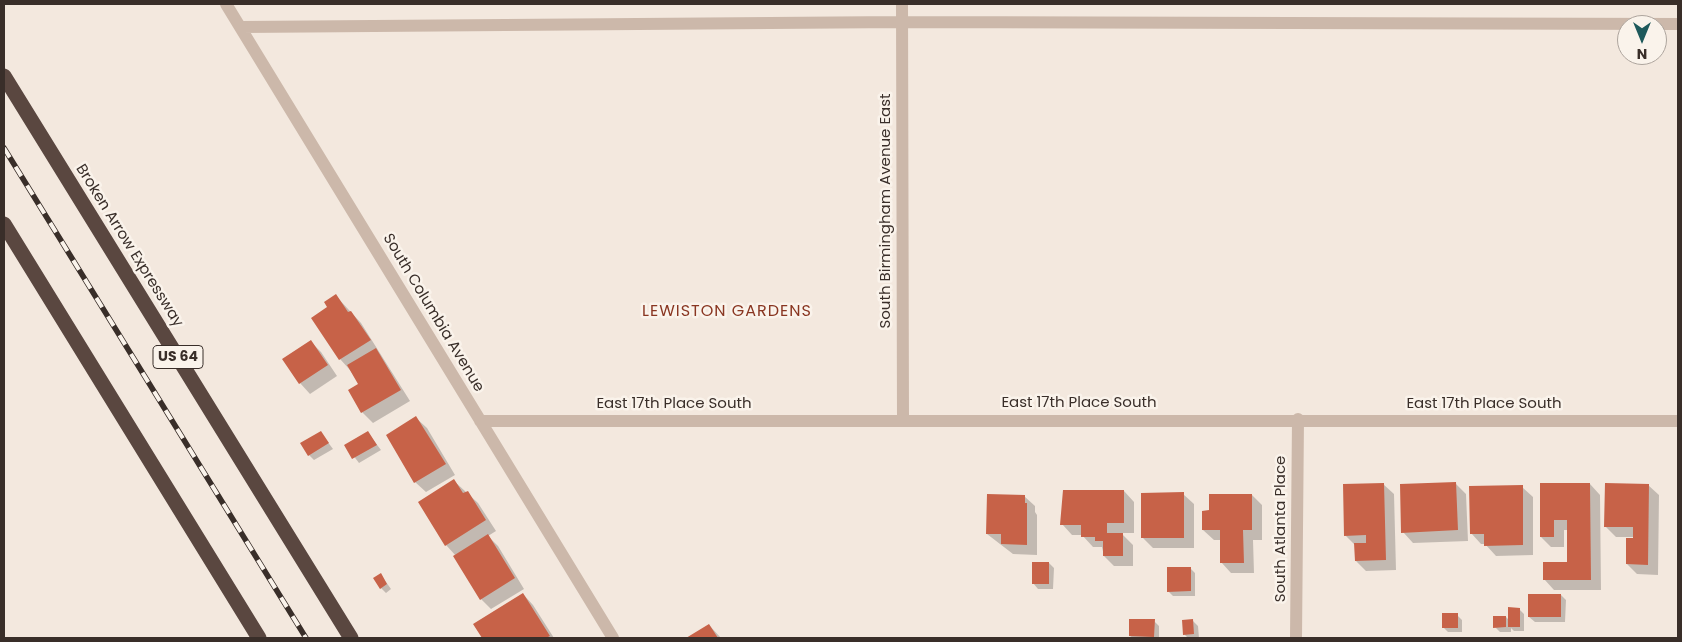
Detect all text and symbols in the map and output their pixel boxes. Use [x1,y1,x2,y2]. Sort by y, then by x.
north arrow [1617,15,1667,65]
text: N [1637,44,1647,64]
street label: South Birmingham Avenue East [877,93,895,329]
street label: Broken Arrow Expressway [71,161,187,331]
street label: South Columbia Avenue [379,231,487,395]
district label: LEWISTON GARDENS [640,302,814,322]
road number: US 64 [153,346,203,368]
street label: East 17th Place South [1001,394,1157,412]
street label: East 17th Place South [596,395,752,413]
street label: East 17th Place South [1406,395,1562,413]
street label: South Atlanta Place [1272,456,1290,602]

